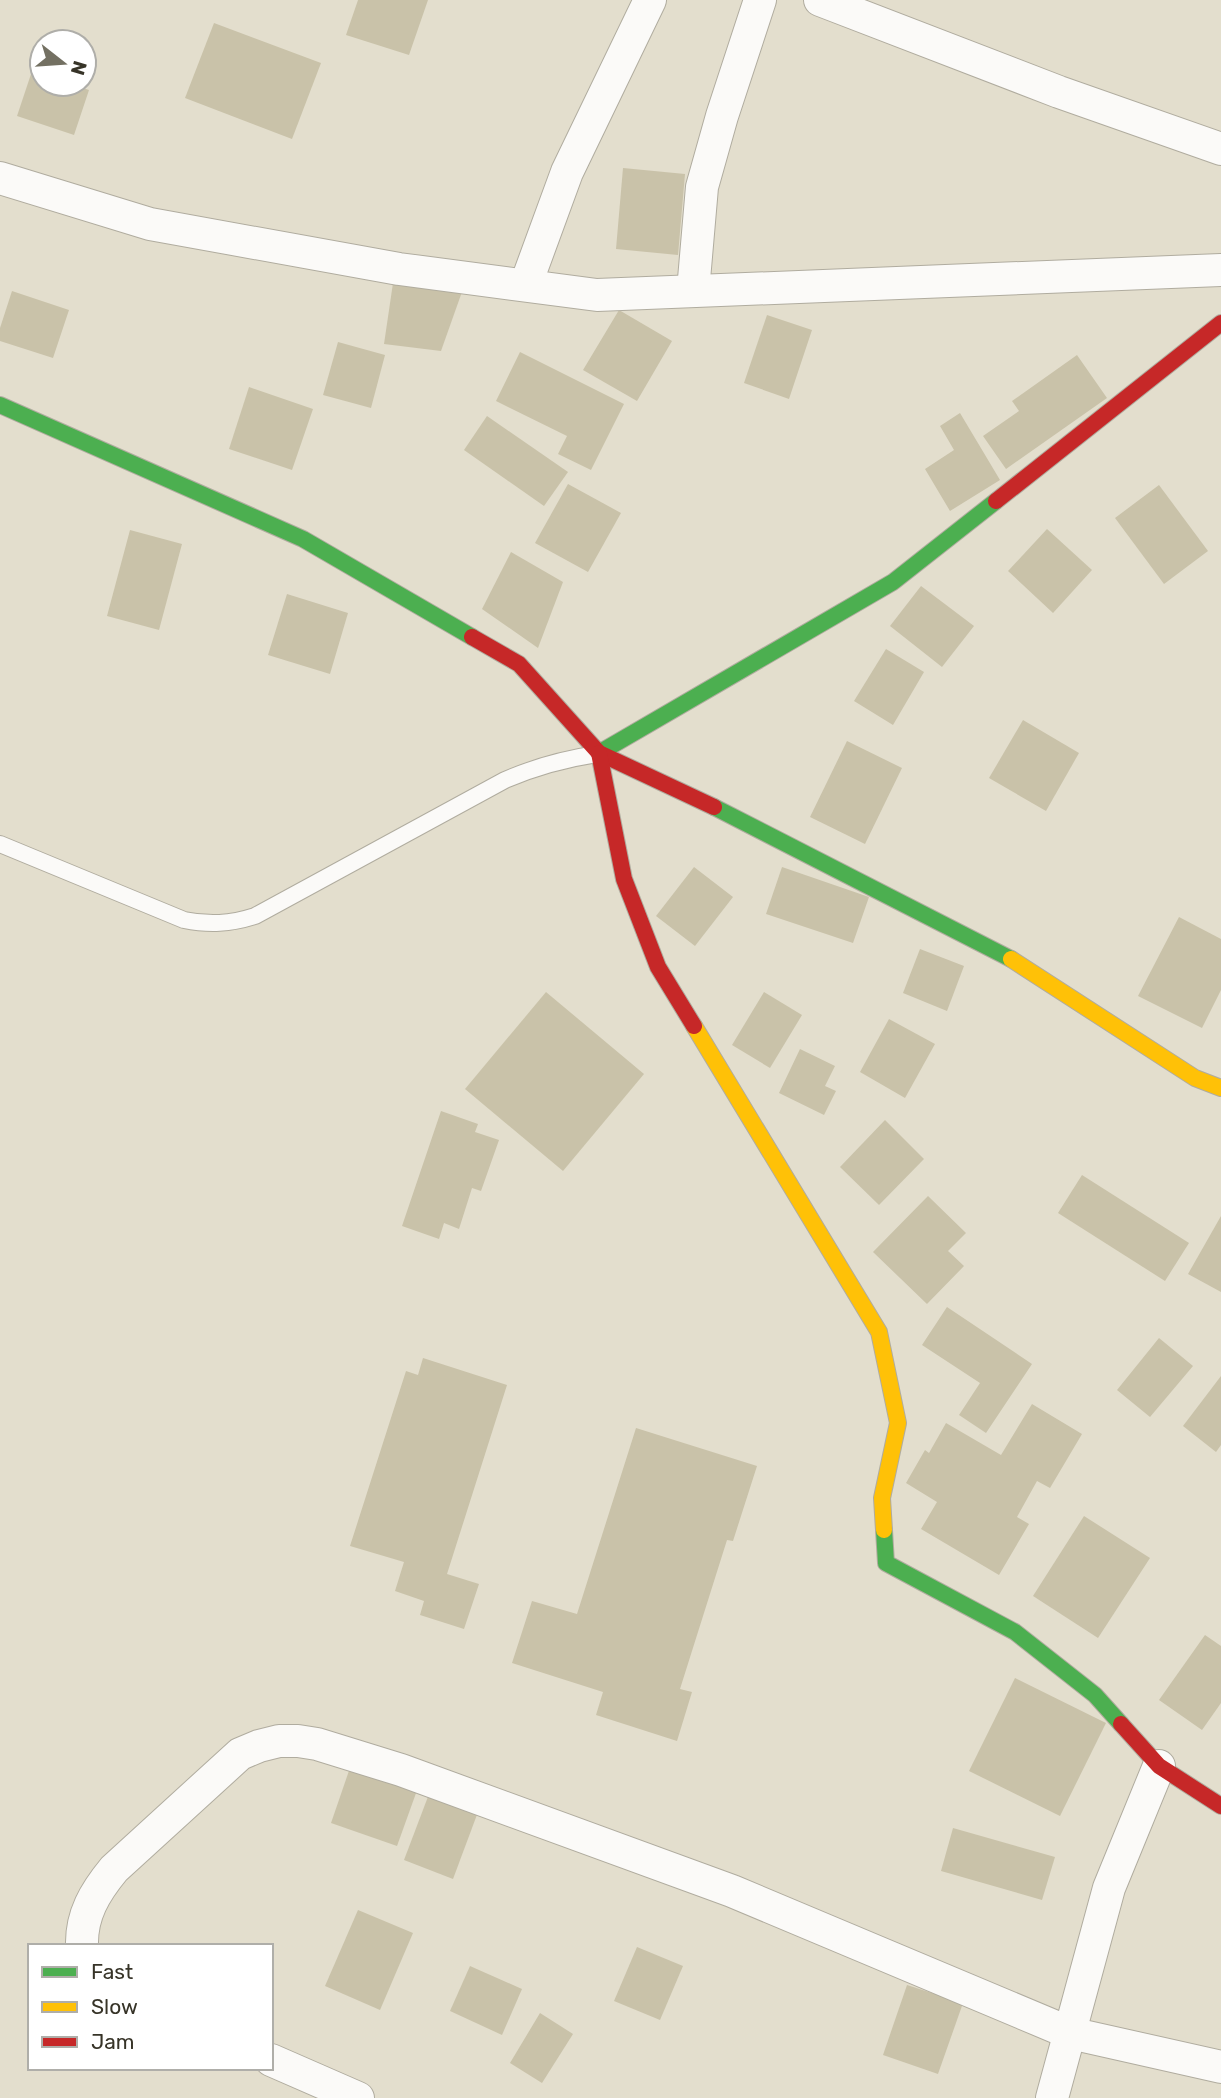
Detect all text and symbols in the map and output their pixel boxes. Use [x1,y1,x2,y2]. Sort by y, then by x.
north arrow [28,28,98,98]
text: N [66,58,92,78]
legend [28,1944,273,2070]
text: Fast [91,1959,133,1984]
text: Slow [91,1994,138,2019]
text: Jam [91,2029,135,2054]

